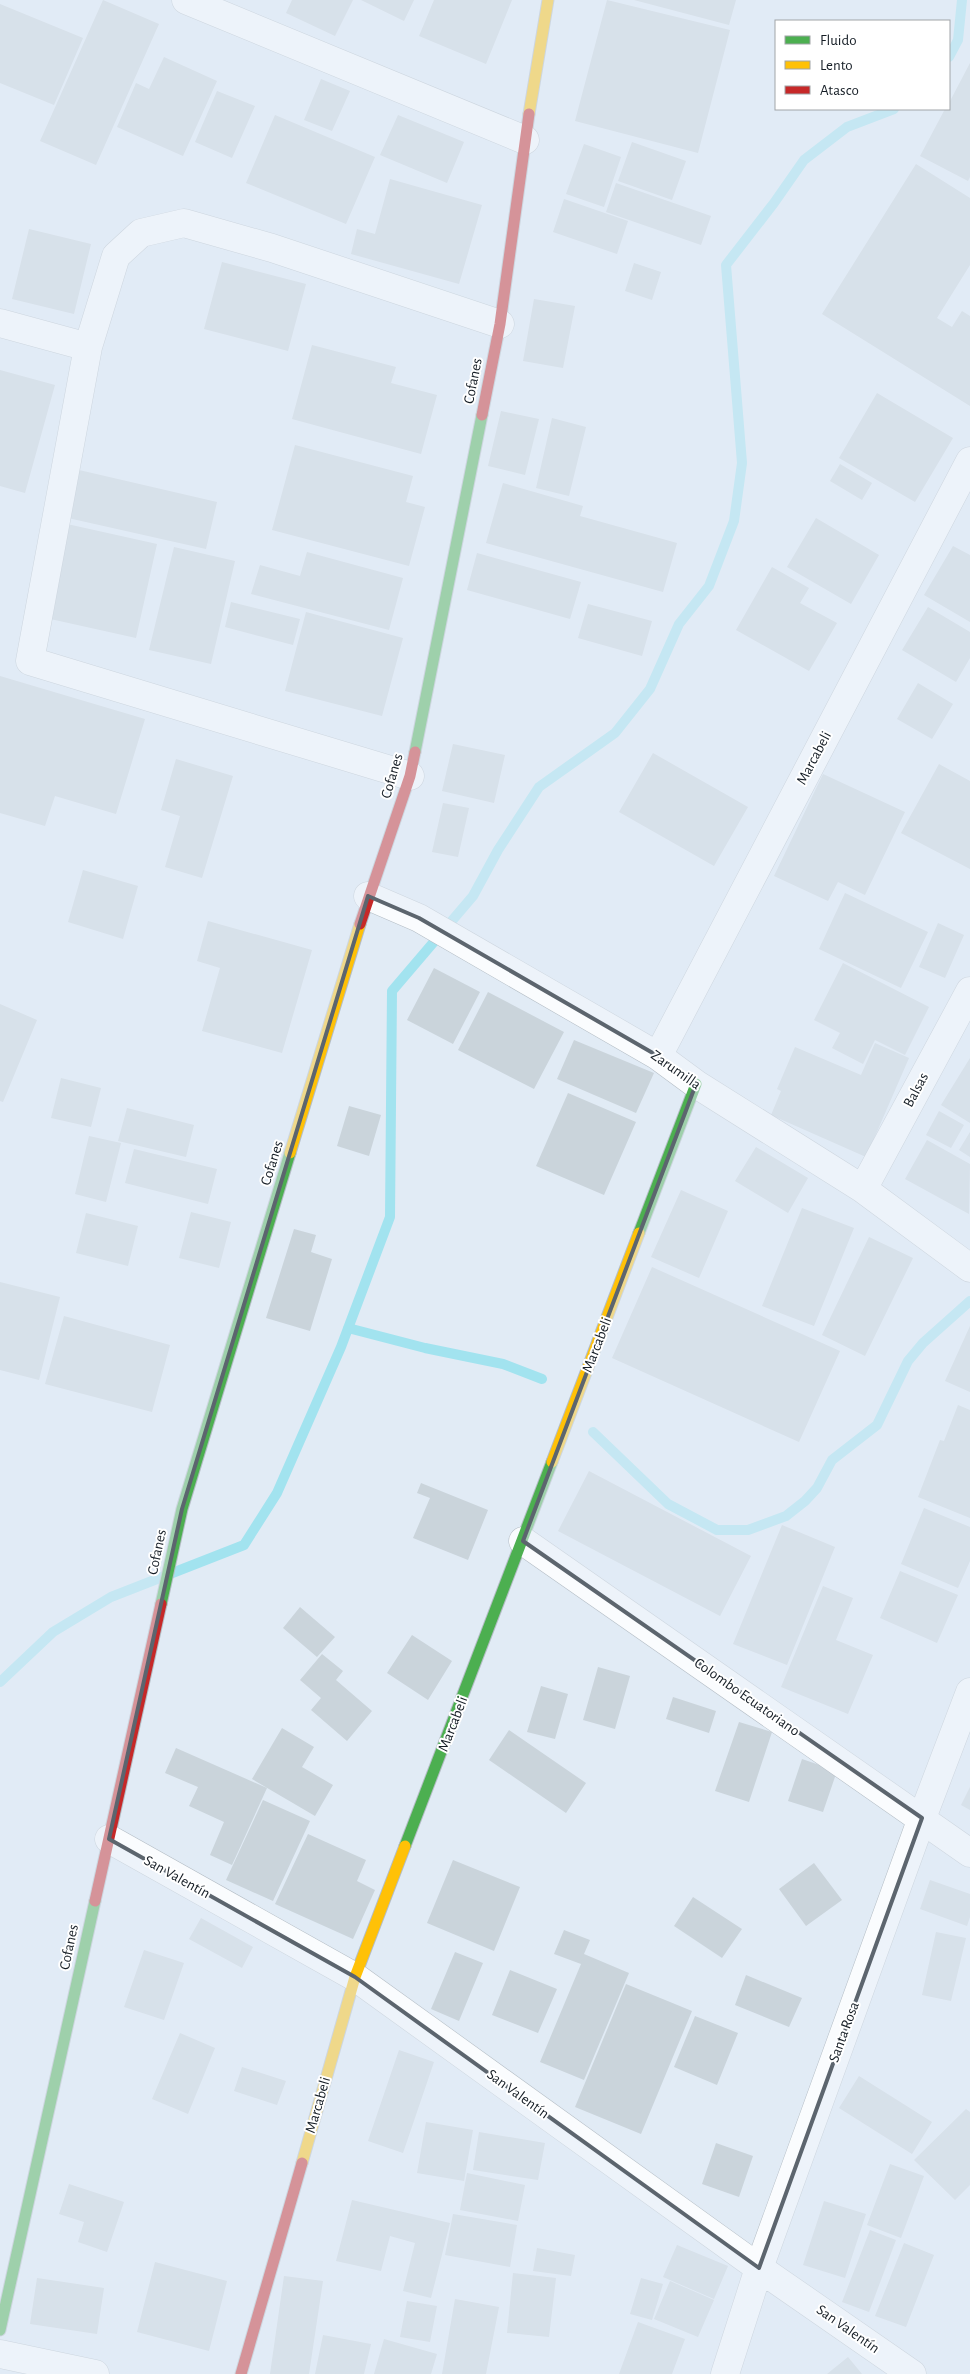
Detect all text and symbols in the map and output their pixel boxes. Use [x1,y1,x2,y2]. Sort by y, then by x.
legend [775,20,950,110]
text: Fluido [820,33,857,48]
text: Lento [820,58,853,73]
text: Atasco [820,83,859,98]
street label: Cofanes [461,357,485,405]
street label: Marcabeli [794,729,834,787]
street label: Cofanes [378,752,406,800]
street label: Zarumilla [648,1048,704,1093]
street label: Balsas [901,1070,931,1110]
street label: Cofanes [258,1139,286,1187]
street label: Marcabeli [580,1315,614,1375]
street label: Cofanes [145,1528,169,1576]
street label: Colombo Ecuatoriano [692,1655,802,1739]
street label: Marcabeli [436,1694,470,1754]
street label: San Valentín [141,1853,213,1901]
street label: Cofanes [57,1923,81,1971]
street label: Santa Rosa [826,2000,862,2064]
street label: San Valentín [484,2067,552,2121]
street label: Marcabeli [303,2075,333,2135]
street label: San Valentín [814,2302,882,2356]

